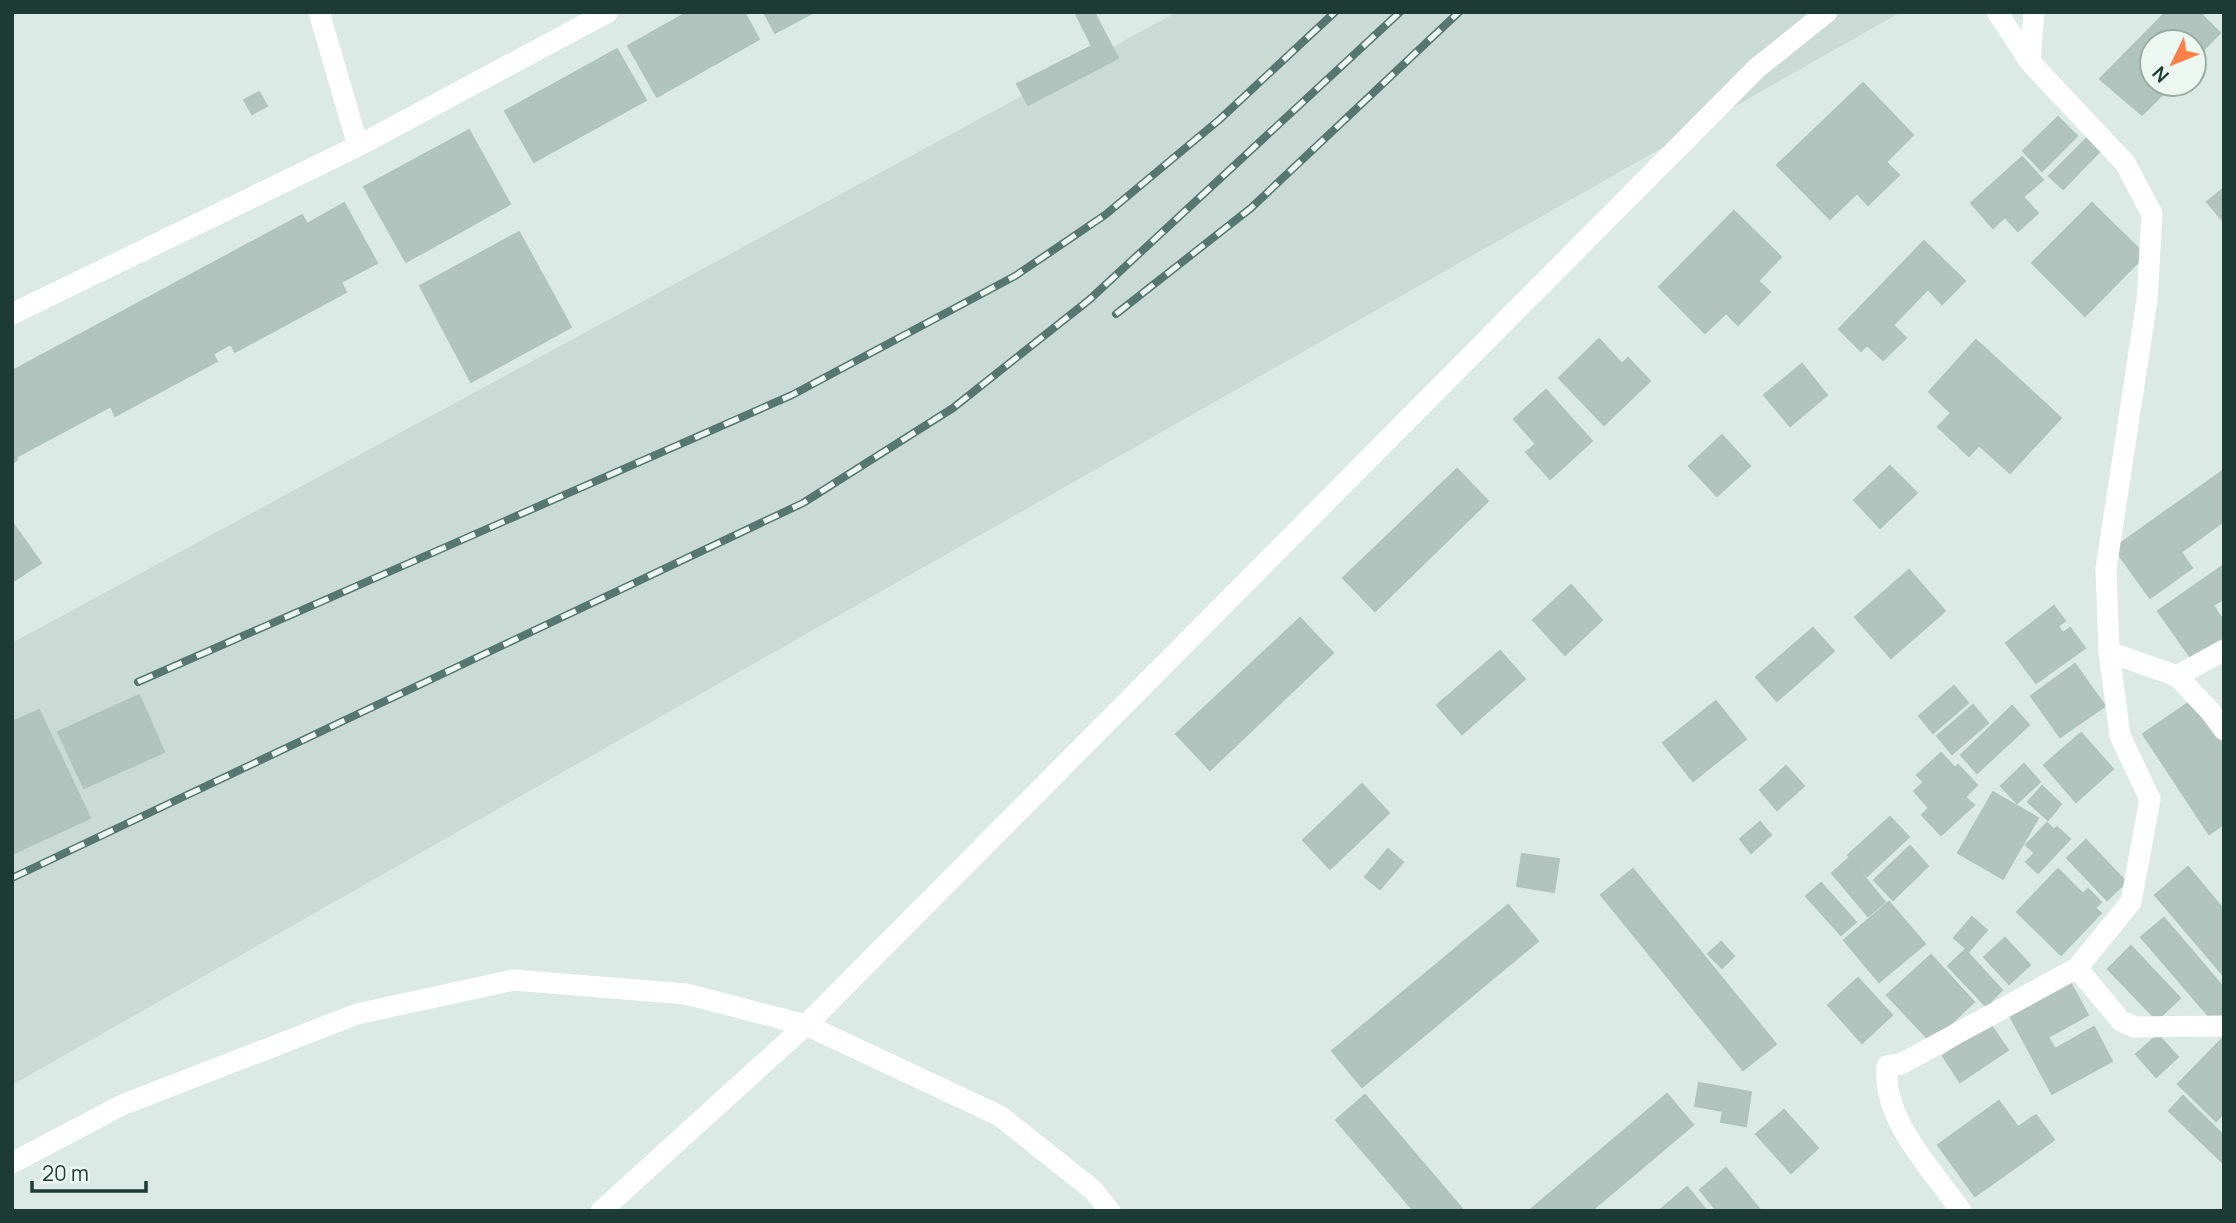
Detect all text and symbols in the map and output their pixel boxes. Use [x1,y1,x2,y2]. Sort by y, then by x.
north arrow [2138,28,2208,98]
text: N [2146,61,2175,88]
scale bar [32,1150,145,1194]
text: 20 m [42,1159,89,1187]

